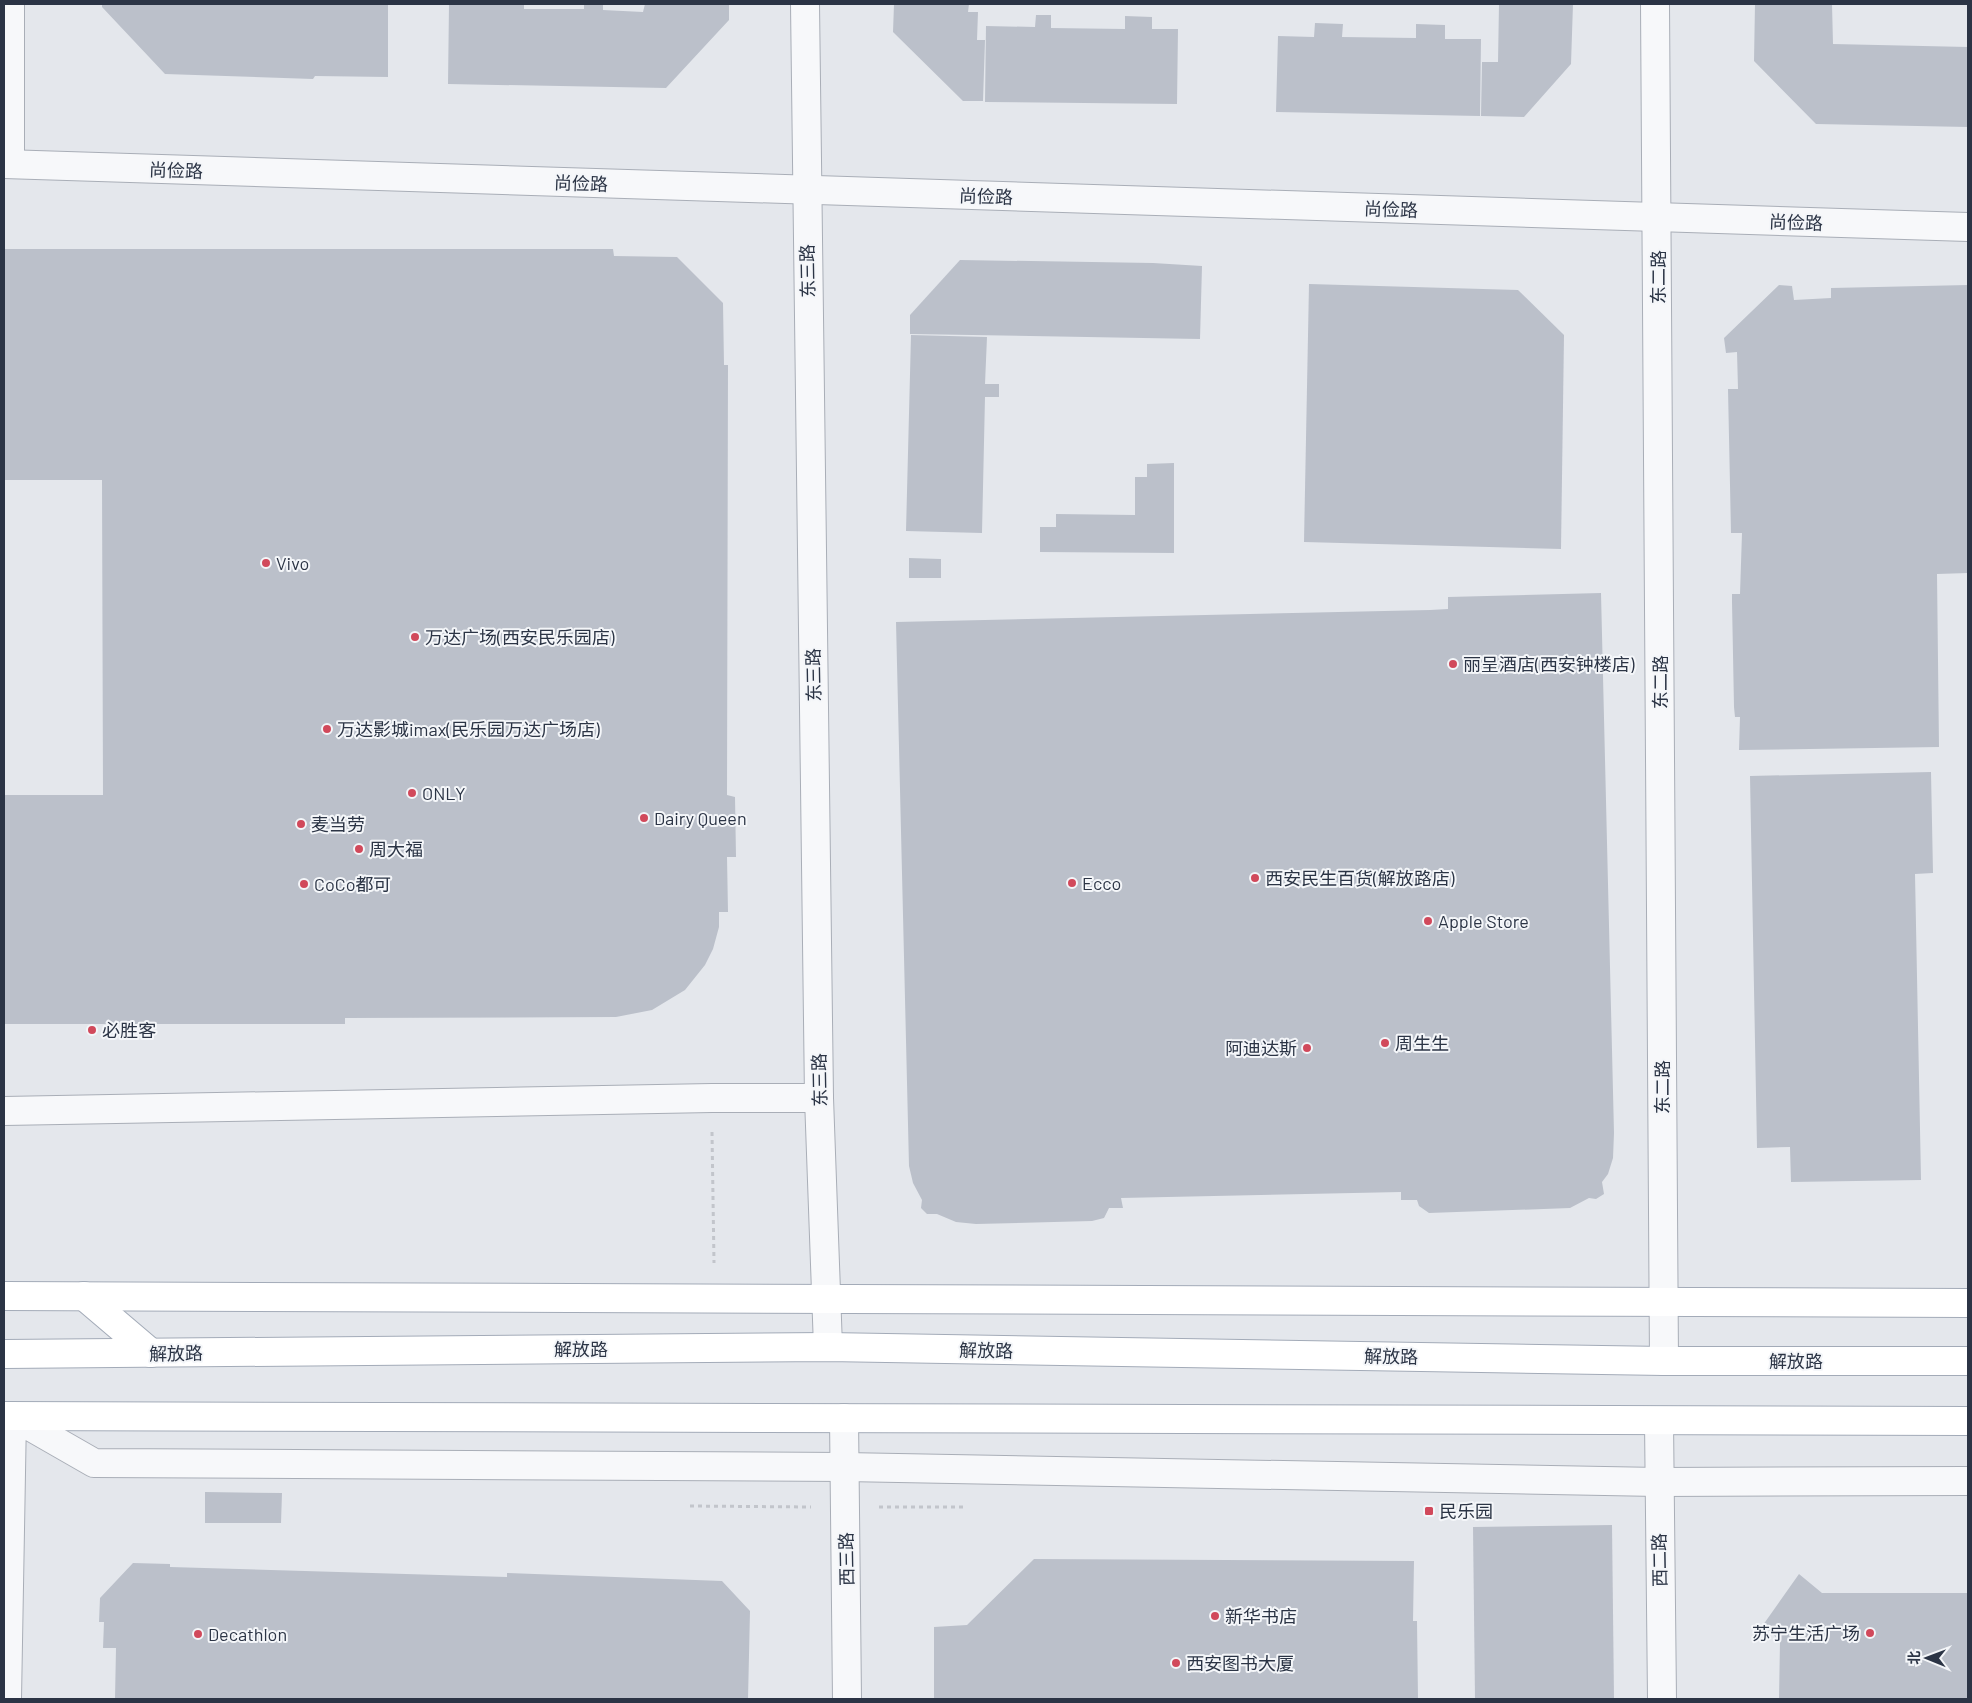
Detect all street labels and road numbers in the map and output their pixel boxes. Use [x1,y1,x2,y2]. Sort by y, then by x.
street label: 尚俭路 [149,158,203,182]
street label: 尚俭路 [554,171,608,195]
street label: 尚俭路 [959,184,1013,208]
street label: 尚俭路 [1364,197,1418,221]
street label: 尚俭路 [1769,210,1823,234]
street label: 东三路 [796,244,818,298]
street label: 东二路 [1647,250,1669,304]
street label: 东三路 [802,648,824,702]
street label: 东二路 [1649,655,1671,709]
street label: 东三路 [808,1053,830,1107]
street label: 东二路 [1651,1060,1673,1114]
street label: 解放路 [554,1338,608,1360]
street label: 解放路 [959,1339,1013,1361]
street label: 解放路 [149,1342,203,1364]
street label: 解放路 [1364,1345,1418,1367]
street label: 解放路 [1769,1350,1823,1372]
street label: 西三路 [835,1532,857,1586]
street label: 西二路 [1648,1533,1670,1587]

